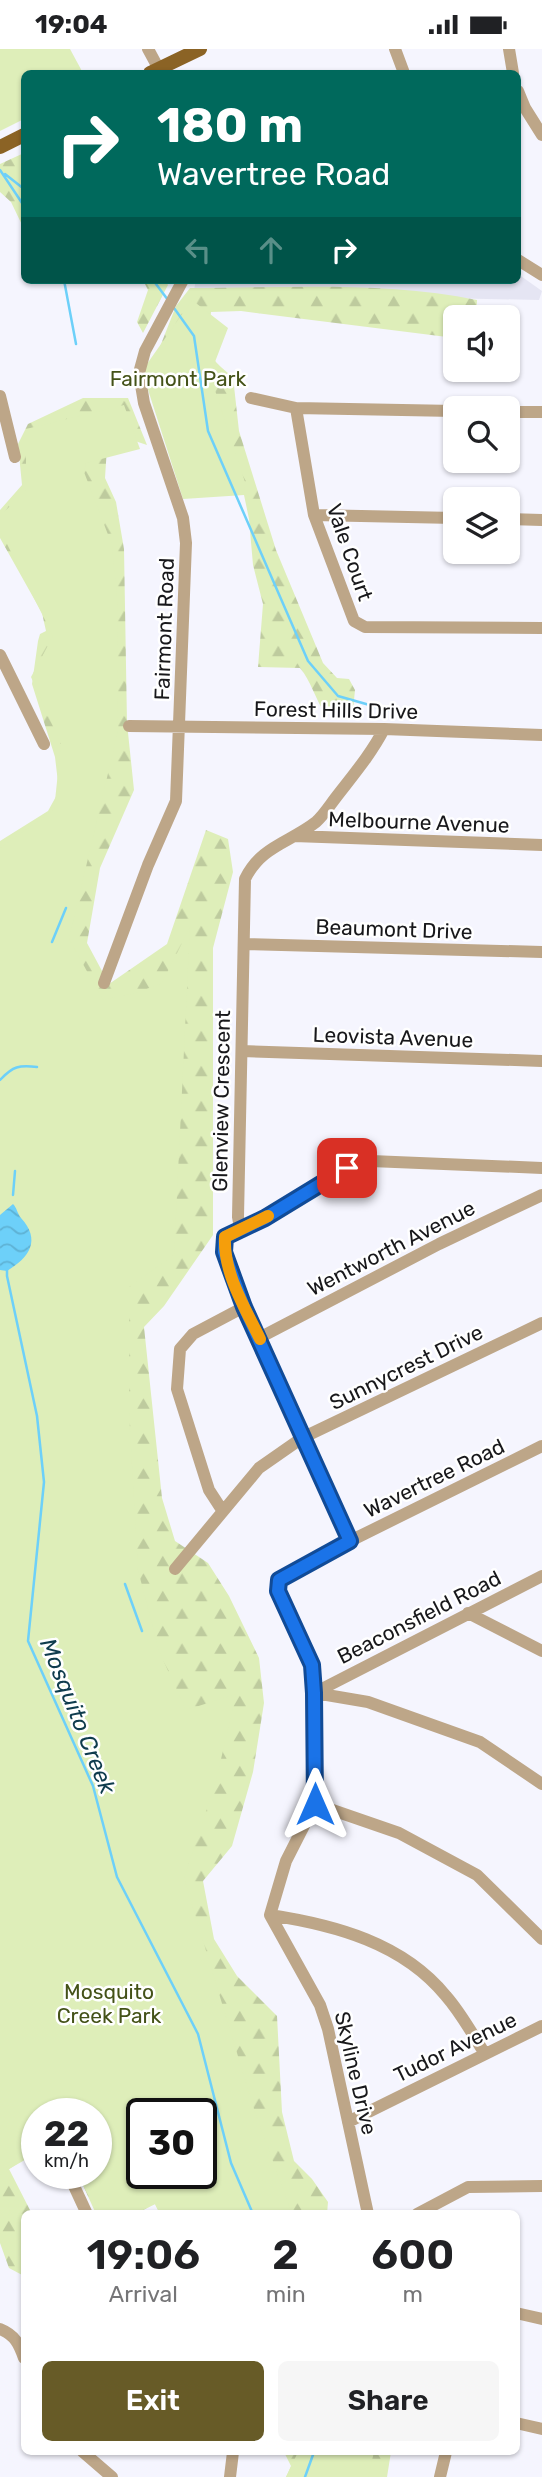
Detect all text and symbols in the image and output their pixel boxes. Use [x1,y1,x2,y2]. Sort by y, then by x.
text: 19:04 [35,9,108,40]
text: 180 m [157,96,303,154]
icon: right [42,98,133,189]
text: Wavertree Road [157,155,390,193]
icon: left [179,231,217,269]
icon: ahead [252,231,290,269]
icon: right [325,231,363,269]
map controls [443,305,520,564]
button: sound [443,305,520,382]
park label: Fairmont Park [110,366,246,391]
button: search [443,396,520,473]
button: layers [443,487,520,564]
street label: Vale Court [322,500,378,604]
street label: Fairmont Road [149,557,179,701]
street label: Forest Hills Drive [254,696,418,724]
street label: Melbourne Avenue [328,806,510,838]
street label: Beaumont Drive [315,914,473,944]
street label: Glenview Crescent [207,1010,235,1192]
street label: Leovista Avenue [312,1022,474,1052]
pin [317,1138,377,1198]
icon: arrive [328,1149,366,1187]
street label: Wentworth Avenue [303,1195,479,1301]
street label: Sunnycrest Drive [325,1319,487,1415]
street label: Wavertree Road [360,1433,508,1523]
street label: Beaconsfield Road [333,1565,505,1669]
water label: Mosquito Creek [34,1634,122,1799]
position arrow [278,1767,352,1841]
park label: Mosquito Creek Park [57,1979,162,2028]
street label: Tudor Avenue [390,2007,520,2087]
street label: Skyline Drive [330,2009,382,2137]
speed limit sign: 30 [126,2098,217,2189]
text: 22 [44,2113,89,2155]
text: km/h [44,2150,89,2172]
text: 19:06 [87,2230,200,2280]
text: 2 [272,2230,299,2280]
text: 600 [371,2230,454,2280]
text: Arrival [109,2280,178,2308]
text: min [266,2280,306,2308]
text: m [403,2280,423,2308]
button: Exit [42,2361,264,2441]
button: Share [278,2361,499,2441]

